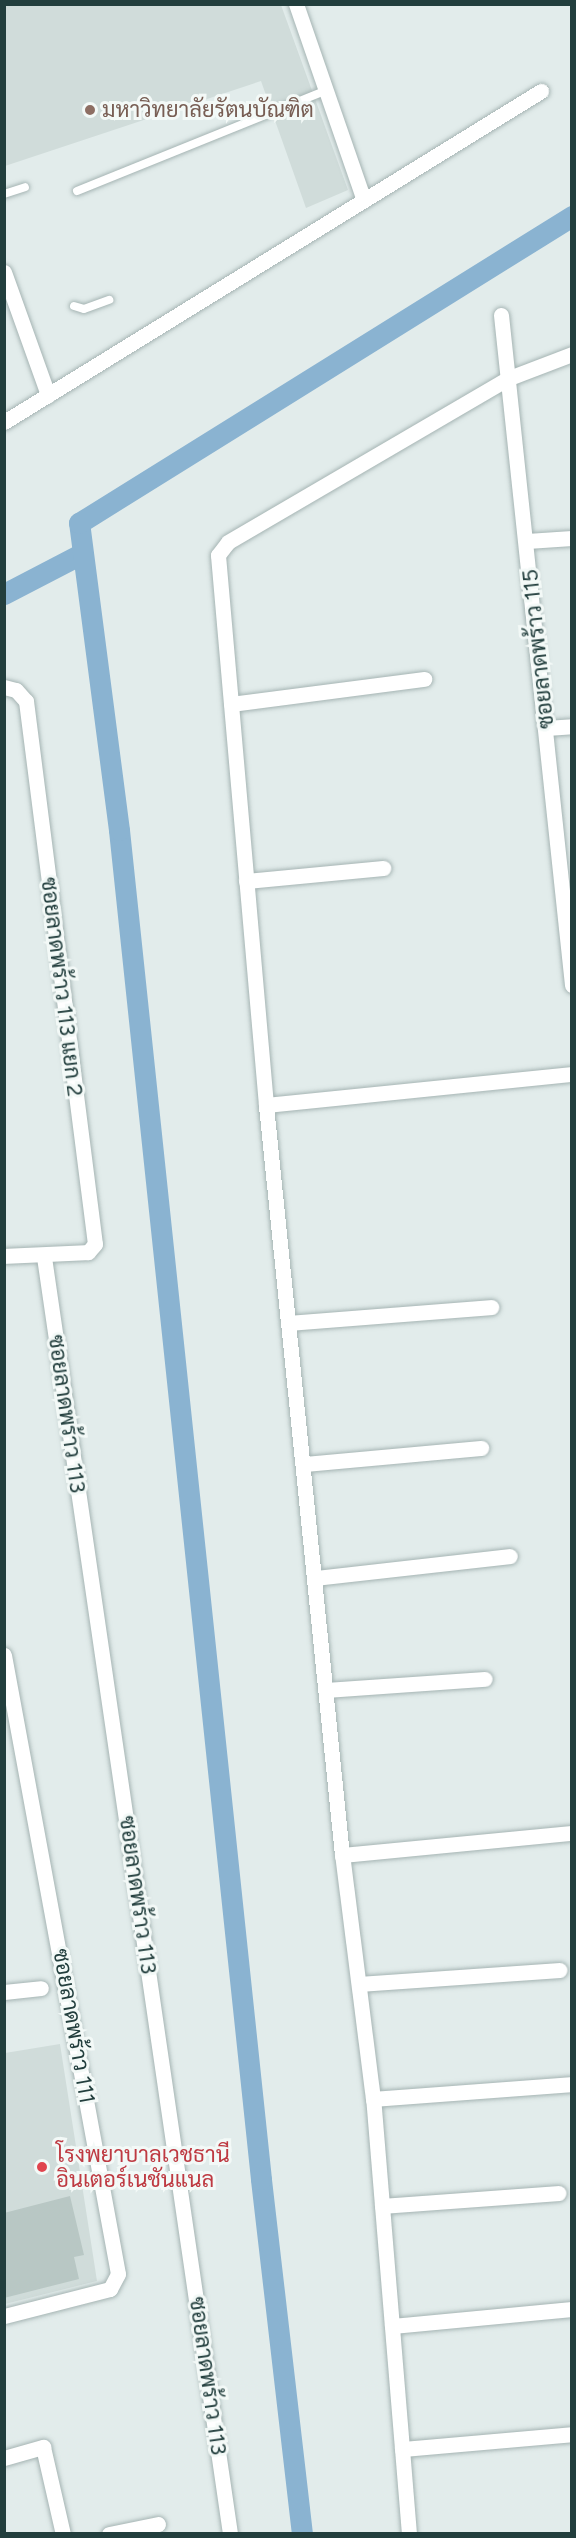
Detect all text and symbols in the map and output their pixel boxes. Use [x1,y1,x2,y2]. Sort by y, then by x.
place label: มหาวิทยาลัยรัตนบัณฑิต [102,97,314,123]
marker: มหาวิทยาลัยรัตนบัณฑิต [83,103,97,117]
street label: ซอยลาดพร้าว 115 [517,568,559,730]
street label: ซอยลาดพร้าว 113 แยก 2 [35,876,89,1098]
street label: ซอยลาดพร้าว 113 [43,1333,91,1495]
street label: ซอยลาดพร้าว 113 [114,1814,162,1976]
street label: ซอยลาดพร้าว 111 [47,1947,101,2105]
place label: โรงพยาบาลเวชธานี อินเตอร์เนชันแนล [56,2141,230,2192]
marker: โรงพยาบาลเวชธานี อินเตอร์เนชันแนล [33,2158,51,2176]
street label: ซอยลาดพร้าว 113 [184,2295,232,2457]

